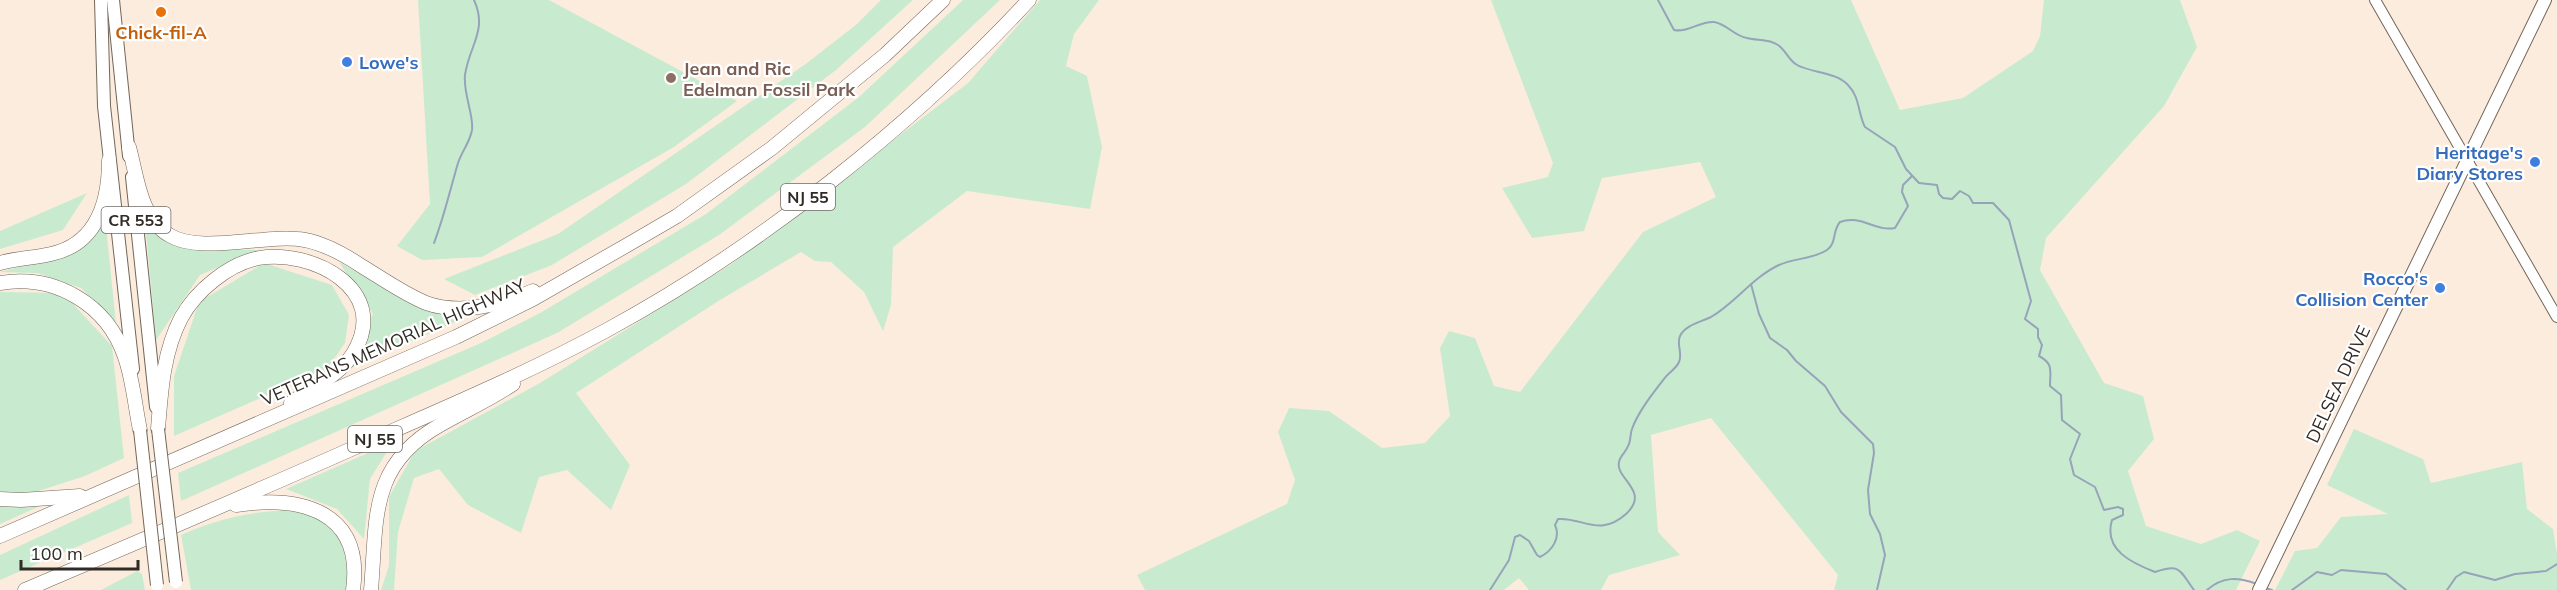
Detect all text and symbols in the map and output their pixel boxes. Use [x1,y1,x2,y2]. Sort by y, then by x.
marker: Chick-fil-A [154,5,168,19]
place label: Chick-fil-A [115,21,207,44]
place label: Lowe's [359,51,418,74]
marker: Lowe's [340,55,354,69]
place label: Jean and Ric Edelman Fossil Park [683,57,856,101]
marker: Jean and Ric Edelman Fossil Park [664,71,678,85]
place label: Heritage's Diary Stores [2416,141,2523,185]
marker: Heritage's Diary Stores [2528,155,2542,169]
road number: NJ 55 [781,184,835,210]
road number: CR 553 [102,207,170,233]
place label: Rocco's Collision Center [2295,267,2429,311]
street label: VETERANS MEMORIAL HIGHWAY [257,273,530,411]
marker: Rocco's Collision Center [2433,281,2447,295]
street label: DELSEA DRIVE [2301,322,2375,446]
road number: NJ 55 [348,426,402,452]
scale bar [21,533,138,571]
text: 100 m [30,542,83,565]

